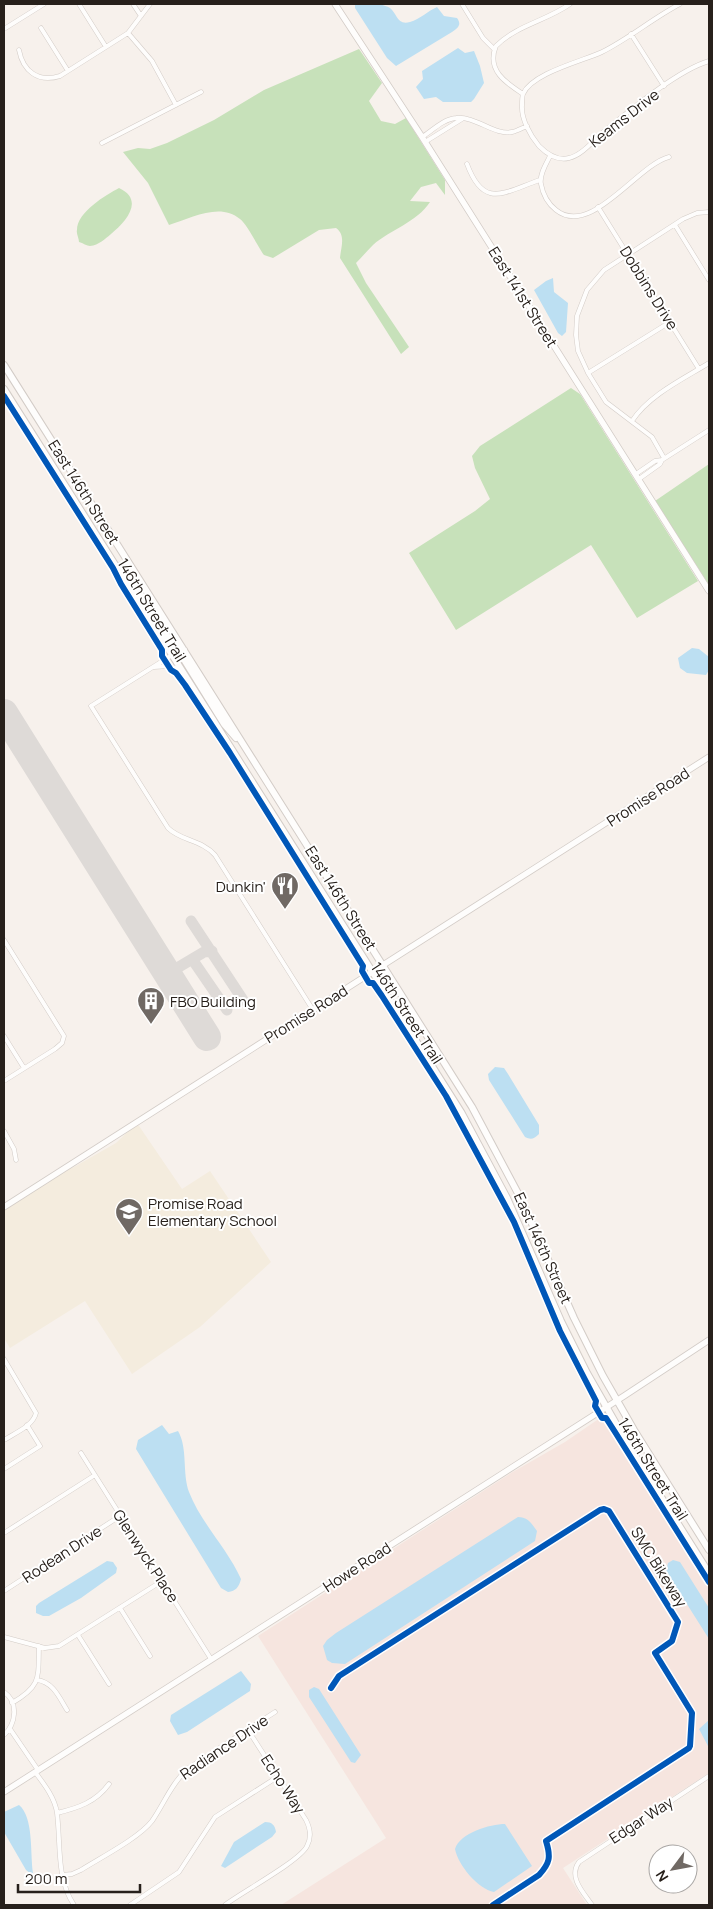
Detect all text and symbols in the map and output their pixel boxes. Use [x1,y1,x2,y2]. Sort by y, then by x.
street label: Keams Drive [584,84,664,152]
street label: Dobbins Drive [615,242,683,334]
street label: East 141st Street [484,243,562,351]
street label: East 146th Street [43,436,125,548]
street label: 146th Street Trail [113,554,191,666]
street label: Promise Road [603,762,693,832]
street label: East 146th Street [300,842,382,954]
restaurant icon: Dunkin' [270,871,300,910]
place label: Dunkin' [216,876,266,897]
street label: 146th Street Trail [366,958,448,1068]
street label: Promise Road [260,980,352,1048]
building icon: FBO Building [136,986,166,1025]
place label: FBO Building [170,991,256,1012]
street label: East 146th Street [509,1189,577,1307]
place label: Promise Road Elementary School [148,1193,277,1231]
school or university icon: Promise Road Elementary School [114,1197,144,1236]
street label: 146th Street Trail [613,1414,693,1524]
street label: Glenwyck Place [108,1505,184,1607]
street label: Rodean Drive [18,1520,106,1588]
street label: SMC Bikeway [626,1523,692,1611]
street label: Howe Road [319,1537,395,1597]
street label: Radiance Drive [176,1710,272,1784]
street label: Echo Way [256,1750,310,1818]
street label: Edgar Way [605,1791,677,1848]
north arrow [648,1844,698,1894]
scale bar [18,1862,140,1894]
text: N [651,1867,672,1885]
text: 200 m [25,1868,68,1889]

